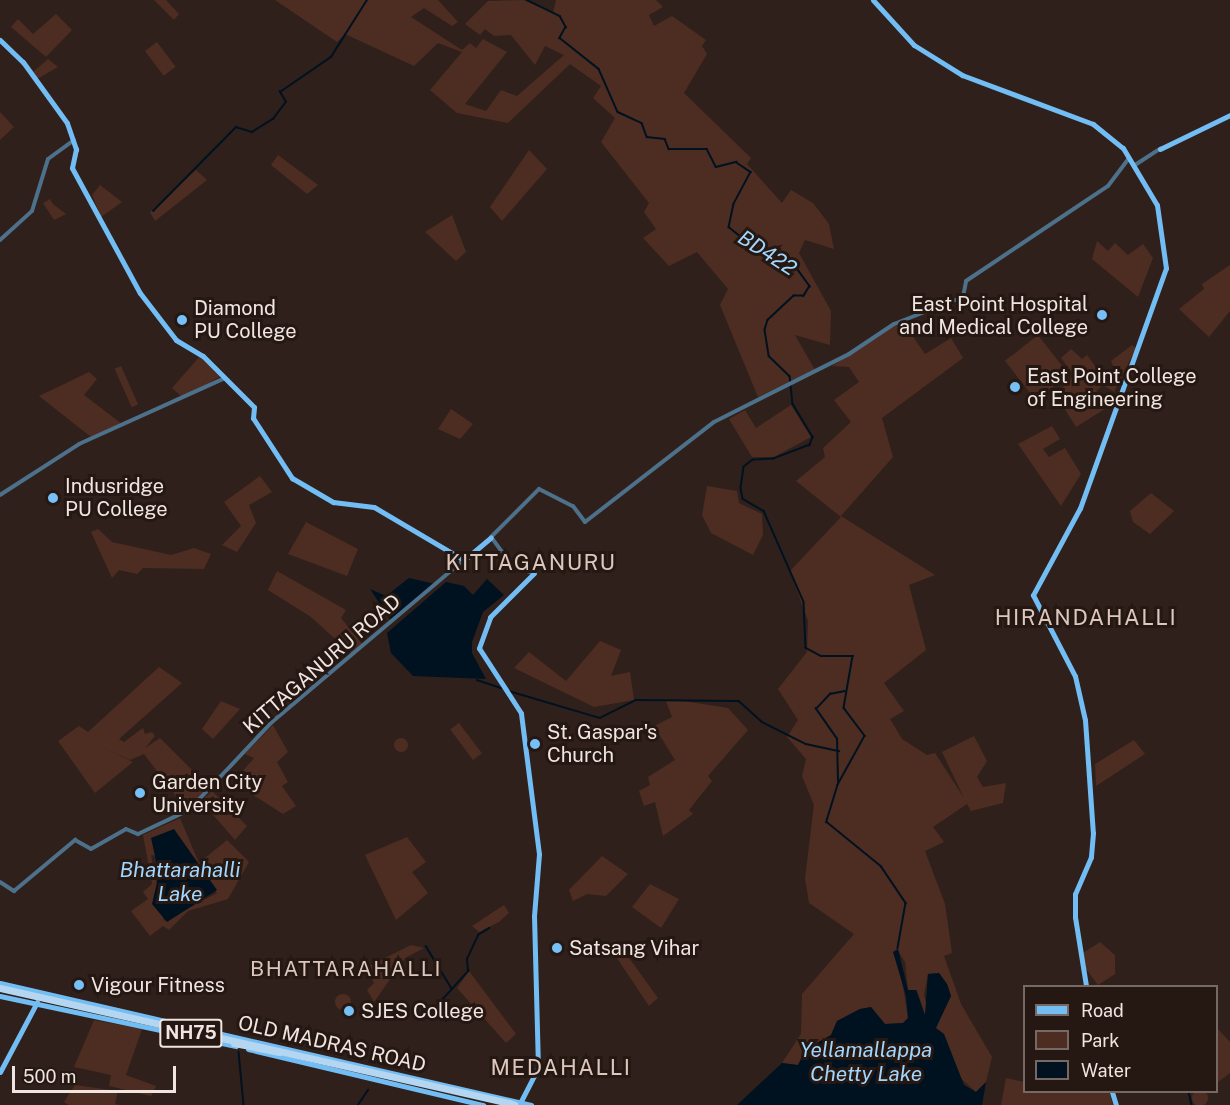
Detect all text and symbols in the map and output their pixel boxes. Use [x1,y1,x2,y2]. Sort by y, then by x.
water label: BD422 [733,225,801,281]
place label: East Point Hospital and Medical College [899,292,1088,339]
place label: Diamond PU College [194,296,297,343]
marker: East Point Hospital and Medical College [1093,306,1111,324]
marker: Diamond PU College [175,313,189,327]
place label: East Point College of Engineering [1027,364,1197,411]
marker: East Point College of Engineering [1008,380,1022,394]
place label: Indusridge PU College [65,474,168,521]
marker: Indusridge PU College [46,491,60,505]
district label: KITTAGANURU [446,550,616,576]
street label: KITTAGANURU ROAD [238,589,406,739]
district label: HIRANDAHALLI [995,605,1177,631]
place label: St. Gaspar's Church [547,720,657,767]
marker: St. Gaspar's Church [528,737,542,751]
place label: Garden City University [152,770,262,817]
marker: Garden City University [133,786,147,800]
water label: Bhattarahalli Lake [120,857,240,907]
place label: Satsang Vihar [569,936,700,960]
marker: Satsang Vihar [550,941,564,955]
district label: BHATTARAHALLI [250,956,442,982]
place label: Vigour Fitness [91,973,225,997]
marker: Vigour Fitness [72,978,86,992]
legend [1023,985,1218,1093]
place label: SJES College [361,999,484,1023]
text: Road [1081,1000,1124,1021]
marker: SJES College [342,1004,356,1018]
street label: OLD MADRAS ROAD [236,1011,428,1077]
road number: NH75 [158,1018,224,1048]
text: Park [1081,1030,1119,1051]
water label: Yellamallappa Chetty Lake [800,1037,932,1087]
scale bar [15,1054,178,1092]
district label: MEDAHALLI [490,1055,632,1081]
text: Water [1081,1060,1131,1081]
text: 500 m [23,1066,76,1087]

